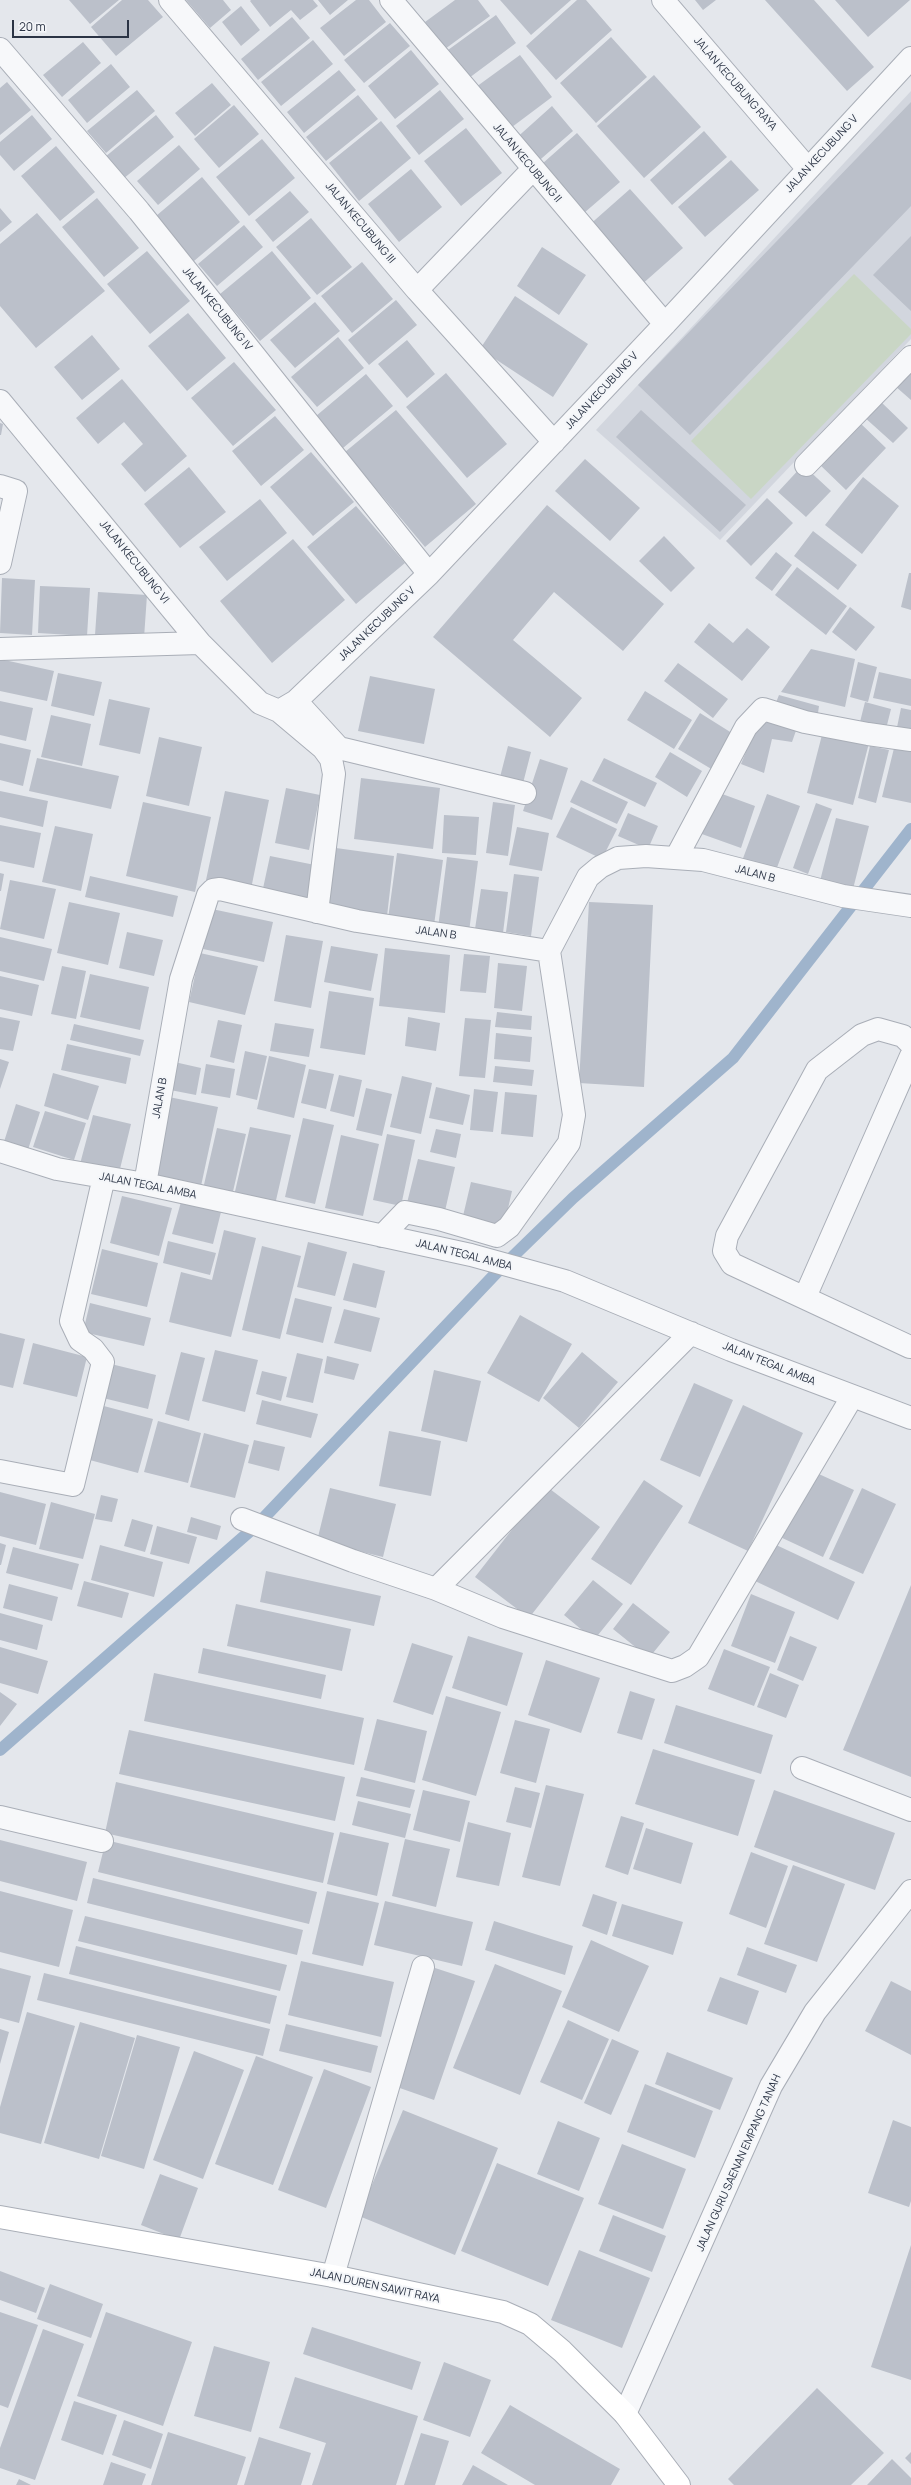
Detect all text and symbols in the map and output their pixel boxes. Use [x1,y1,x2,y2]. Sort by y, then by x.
scale bar [14,12,131,38]
text: 20 m [19,18,46,35]
street label: JALAN KECUBUNG RAYA [691,34,779,134]
street label: JALAN KECUBUNG V [783,113,861,195]
street label: JALAN KECUBUNG II [490,121,564,205]
street label: JALAN KECUBUNG III [322,180,398,266]
street label: JALAN KECUBUNG IV [179,265,255,353]
street label: JALAN KECUBUNG V [563,350,641,432]
street label: JALAN KECUBUNG VI [96,518,172,606]
street label: JALAN KECUBUNG V [336,584,418,664]
street label: JALAN B [734,862,776,886]
street label: JALAN B [415,924,457,942]
street label: JALAN B [150,1077,170,1119]
street label: JALAN TEGAL AMBA [98,1170,198,1202]
street label: JALAN TEGAL AMBA [414,1237,514,1273]
street label: JALAN TEGAL AMBA [721,1339,817,1389]
street label: JALAN GURU SAENAN EMPANG TANAH [694,2073,784,2253]
street label: JALAN DUREN SAWIT RAYA [309,2266,441,2306]

